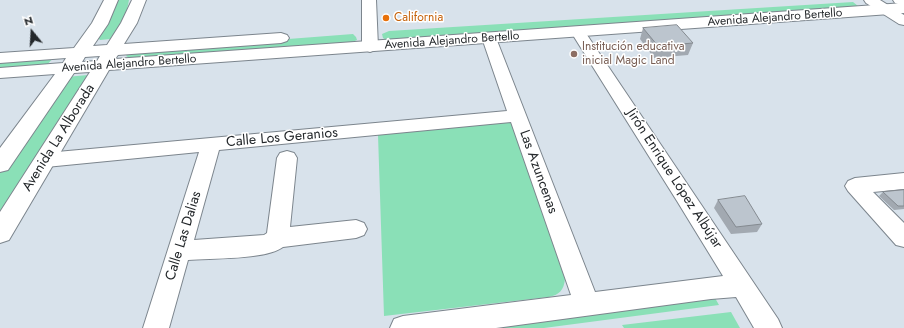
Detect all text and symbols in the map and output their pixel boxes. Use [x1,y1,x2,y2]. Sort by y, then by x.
street label: Avenida Alejandro Bertello [707,6,843,30]
place label: California [394,11,443,25]
north arrow [12,12,52,52]
text: N [22,12,35,30]
marker: California [381,13,391,23]
street label: Avenida Alejandro Bertello [384,29,520,53]
place label: Institución educativa inicial Magic Land [582,40,684,68]
marker: Institución educativa inicial Magic Land [569,49,579,59]
street label: Avenida Alejandro Bertello [61,52,197,76]
street label: Avenida La Alborada [19,81,99,195]
street label: Jirón Enrique López Albújar [622,106,726,252]
street label: Calle Los Geranios [226,125,338,151]
street label: Las Azuncenas [515,128,561,216]
street label: Calle Las Dalias [162,189,206,283]

